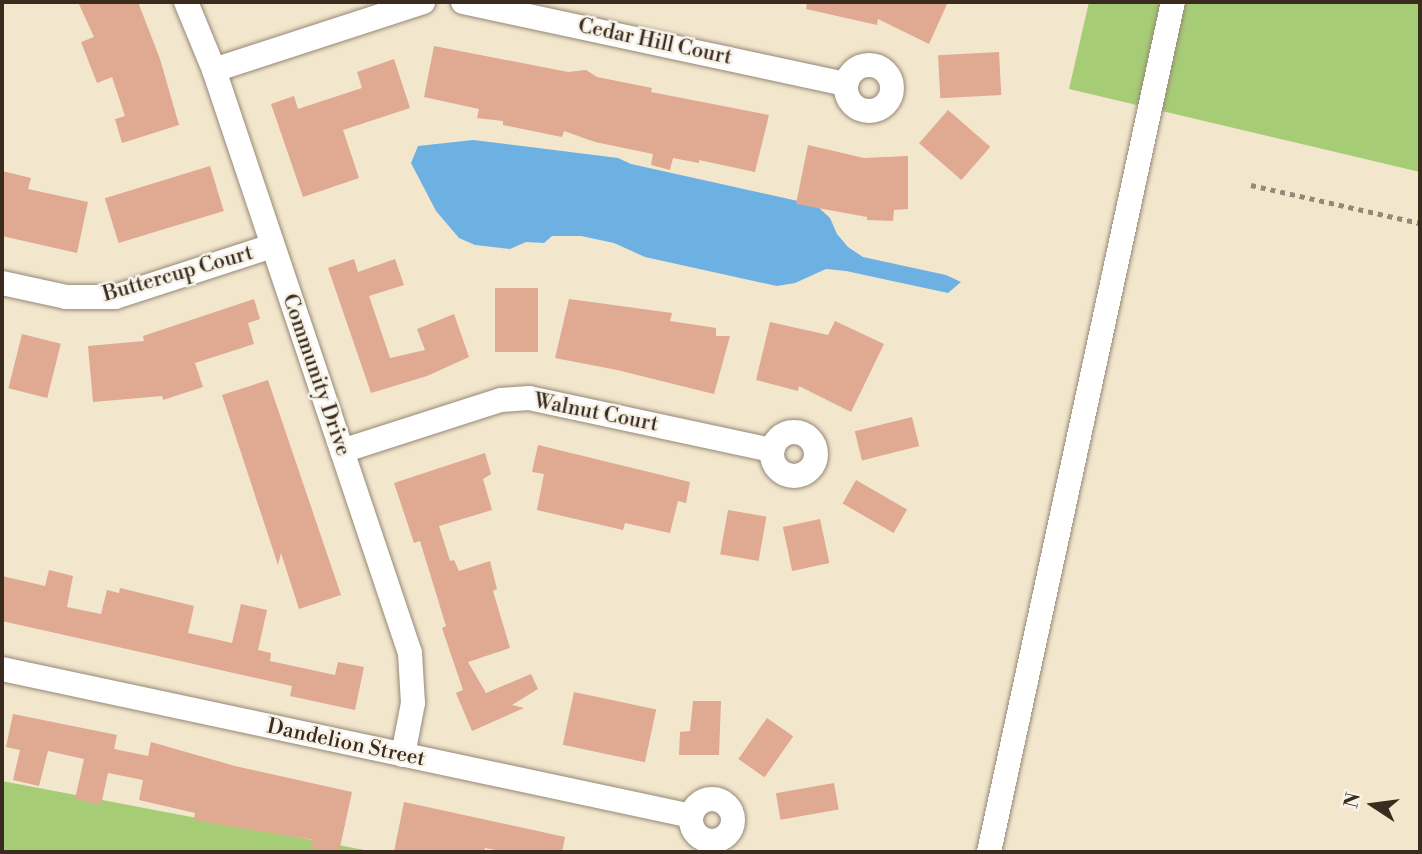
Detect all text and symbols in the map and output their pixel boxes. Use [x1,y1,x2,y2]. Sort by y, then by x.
street label: Cedar Hill Court [576,13,734,71]
street label: Buttercup Court [100,241,256,307]
street label: Community Drive [276,291,356,459]
street label: Walnut Court [532,389,660,437]
street label: Dandelion Street [265,714,427,772]
north arrow [1338,770,1408,840]
text: N [1339,790,1366,810]

